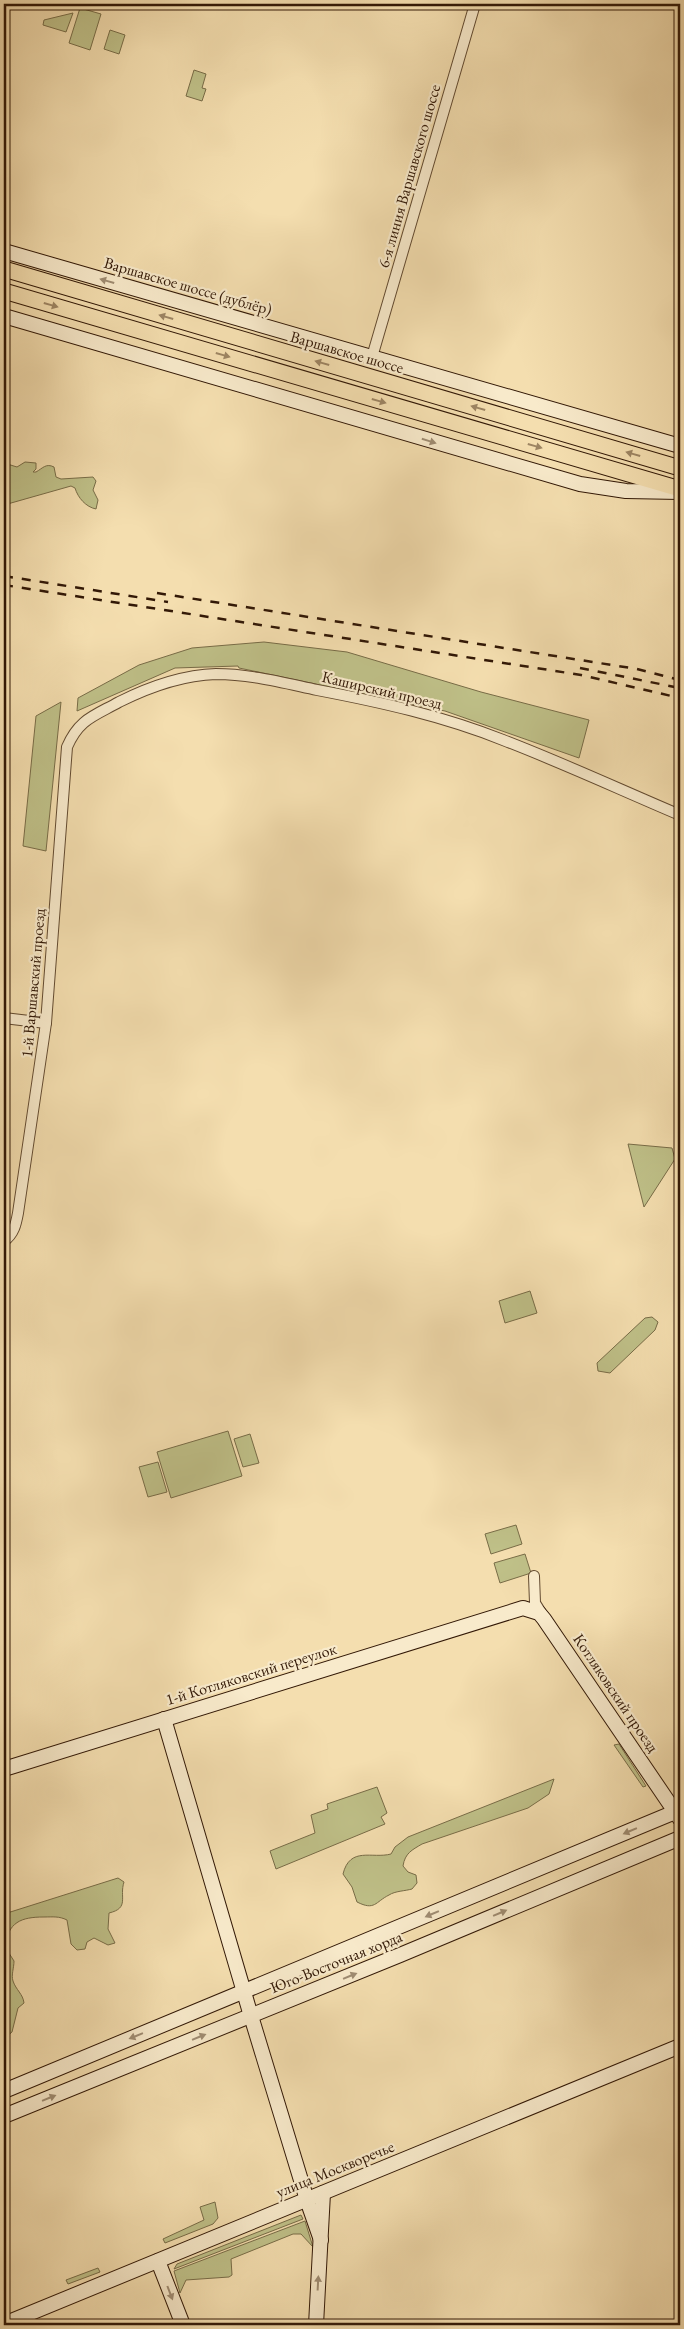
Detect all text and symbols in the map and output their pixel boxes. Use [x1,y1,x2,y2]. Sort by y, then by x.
street label: 6-я линия Варшавского шоссе [373,82,445,270]
street label: Варшавское шоссе (дублёр) [102,252,274,320]
one-way arrow [99,276,114,284]
one-way arrow [43,301,58,309]
one-way arrow [158,312,173,320]
street label: Варшавское шоссе [288,326,406,378]
one-way arrow [216,352,231,360]
one-way arrow [314,358,329,366]
one-way arrow [372,397,387,405]
one-way arrow [470,404,485,412]
one-way arrow [421,437,436,445]
one-way arrow [528,443,543,451]
one-way arrow [626,450,641,458]
street label: Каширский проезд [320,666,445,714]
street label: 1-й Варшавский проезд [16,907,50,1058]
street label: Котляковский проезд [568,1630,664,1757]
street label: 1-й Котляковский переулок [163,1638,339,1710]
one-way arrow [623,1827,637,1835]
one-way arrow [493,1909,507,1917]
one-way arrow [425,1910,439,1918]
street label: Юго-Восточная хорда [267,1926,406,1998]
one-way arrow [343,1971,357,1979]
one-way arrow [129,2033,143,2041]
one-way arrow [192,2033,207,2040]
one-way arrow [42,2094,57,2102]
street label: улица Москворечье [273,2136,397,2202]
one-way arrow [315,2274,323,2290]
one-way arrow [167,2286,175,2300]

